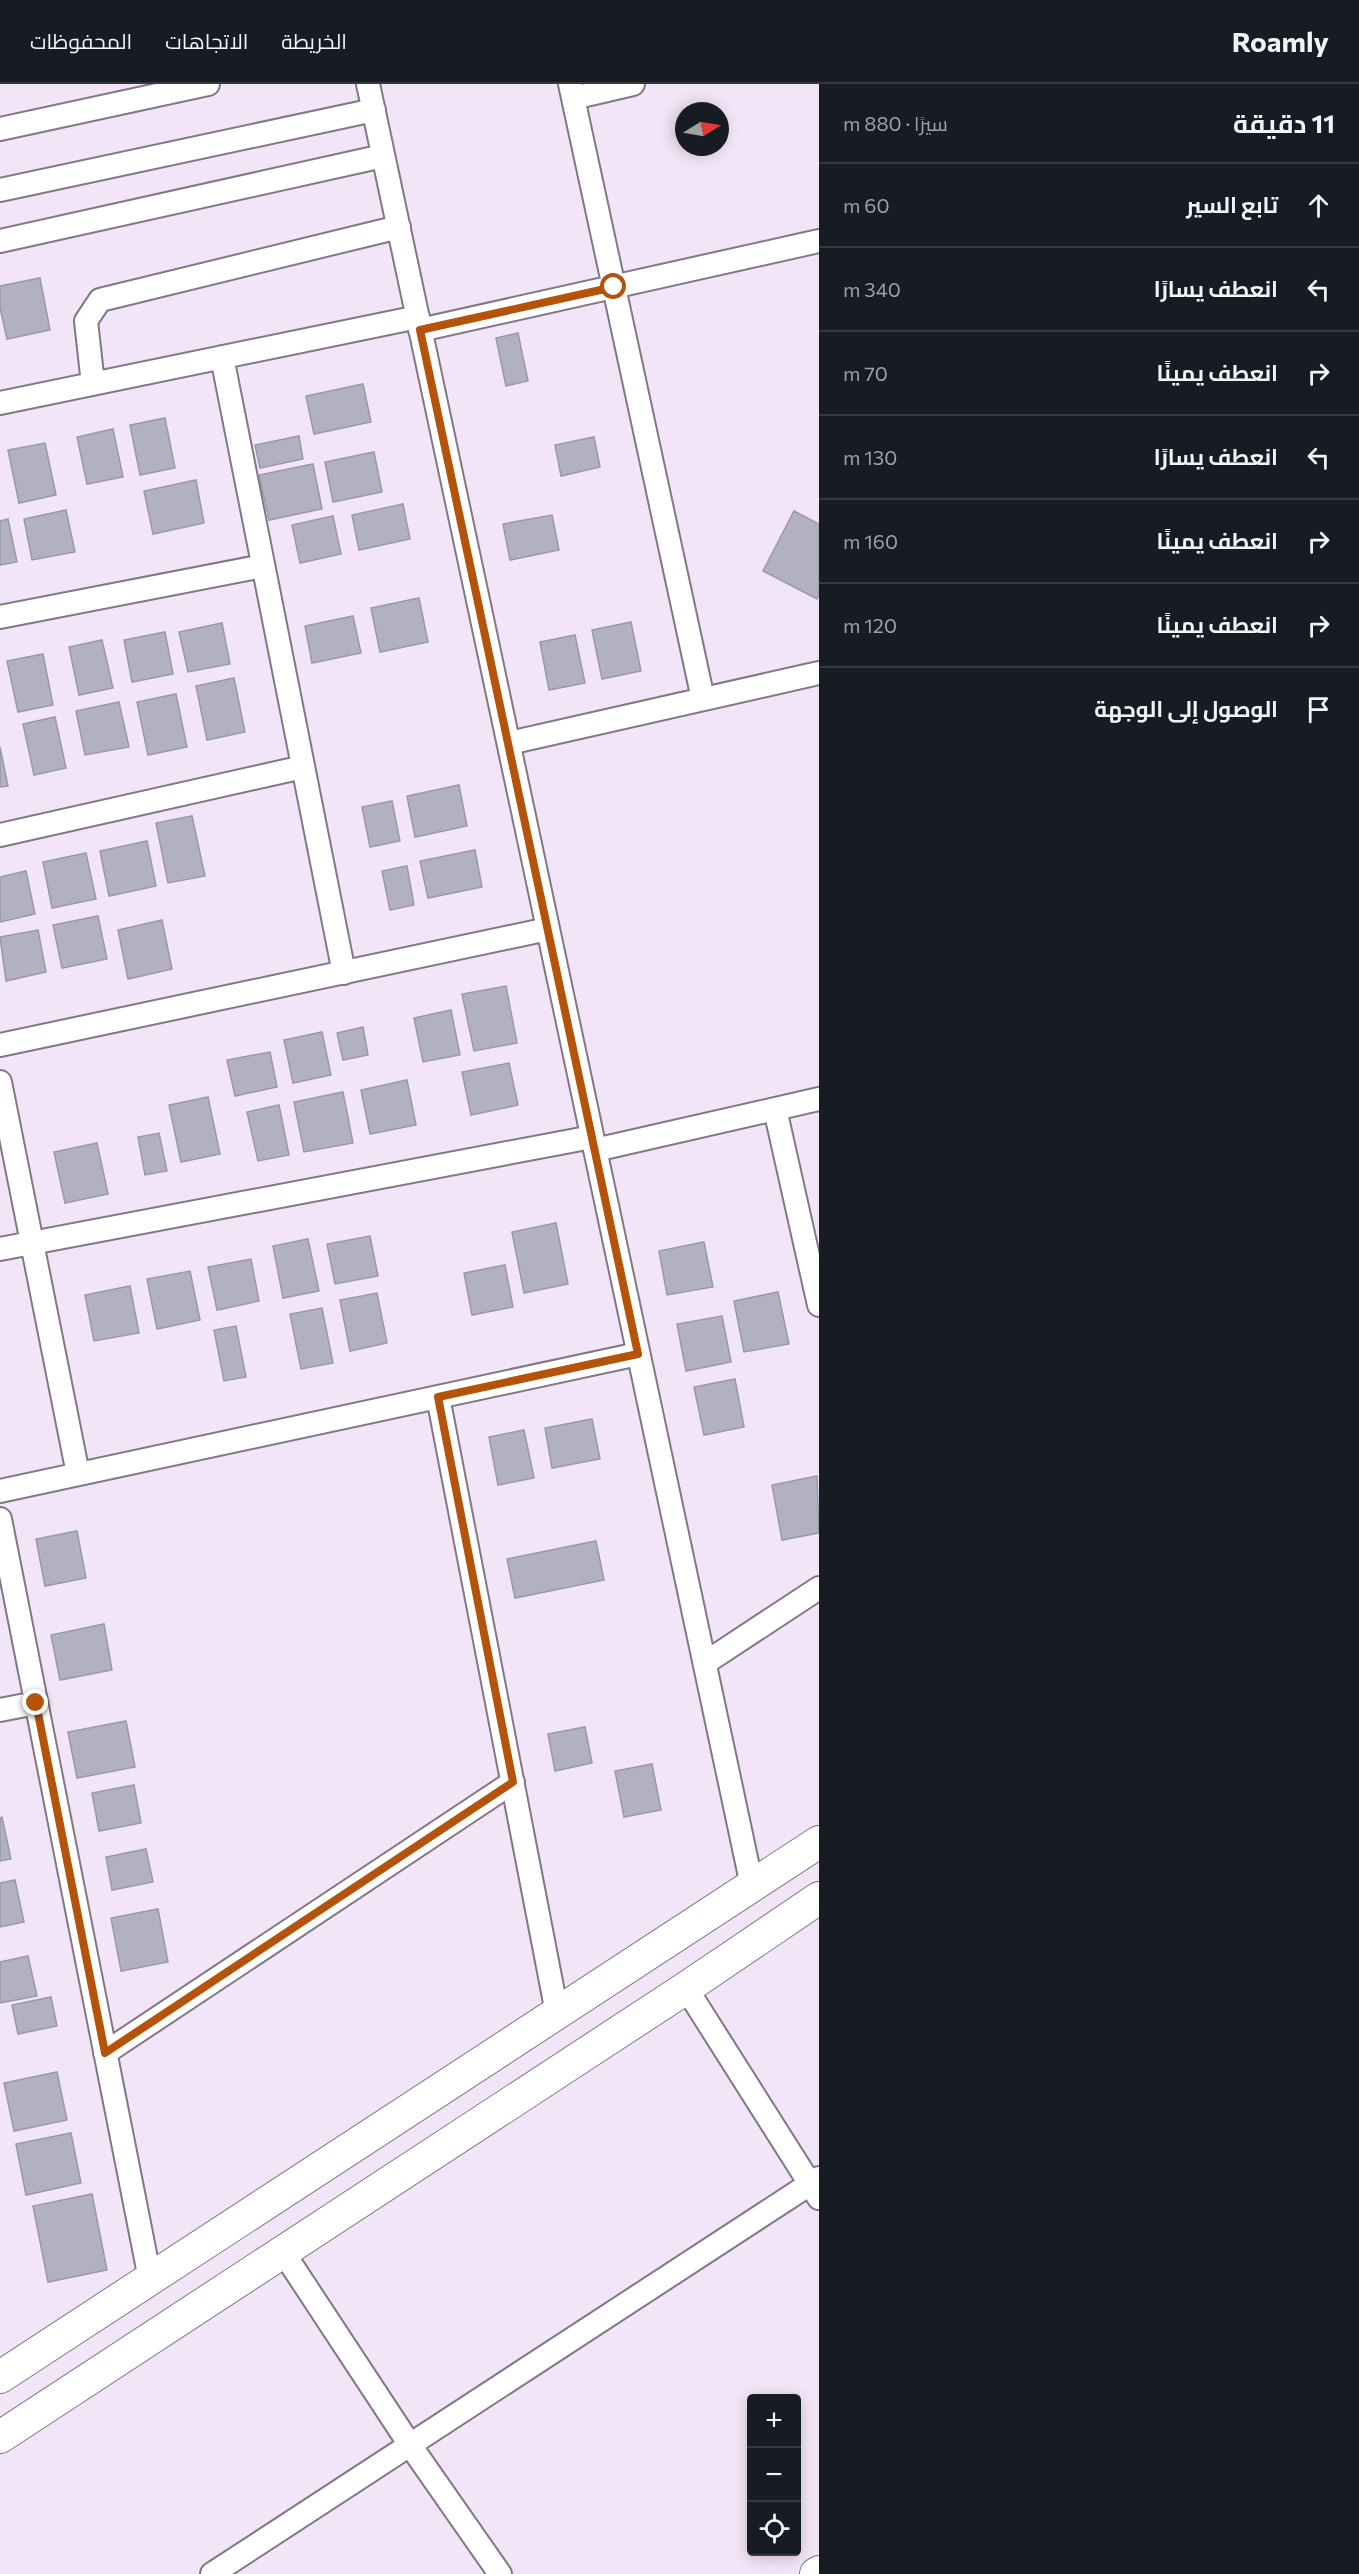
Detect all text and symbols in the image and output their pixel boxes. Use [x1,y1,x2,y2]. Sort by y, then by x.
text: Roamly [1232,24,1329,58]
text: المحفوظات [30,28,132,53]
text: الاتجاهات [165,28,248,53]
text: الخريطة [281,28,347,53]
north arrow [675,102,729,156]
text: 11 دقيقة [1233,107,1335,138]
text: سيرًا · 880 m [843,111,948,135]
icon: ahead [1302,189,1335,222]
text: تابع السير [1186,191,1278,218]
text: 60 m [843,193,890,217]
route start [600,273,626,299]
icon: left [1302,273,1335,306]
text: انعطف يسارًا [1154,275,1278,302]
text: 340 m [843,277,901,301]
icon: right [1302,357,1335,390]
text: انعطف يمينًا [1157,359,1278,386]
text: 70 m [843,361,888,385]
icon: left [1302,441,1335,474]
text: انعطف يسارًا [1154,443,1278,470]
text: 130 m [843,445,897,469]
icon: right [1302,525,1335,558]
text: انعطف يمينًا [1157,527,1278,554]
text: 160 m [843,529,898,553]
icon: right [1302,609,1335,642]
text: انعطف يمينًا [1157,611,1278,638]
text: 120 m [843,613,897,637]
icon: arrive [1302,693,1335,726]
text: الوصول إلى الوجهة [1094,695,1278,722]
route end [22,1689,48,1715]
map controls [747,2394,801,2556]
button: + [747,2394,801,2448]
button: − [747,2448,801,2502]
button: locate [747,2502,801,2556]

